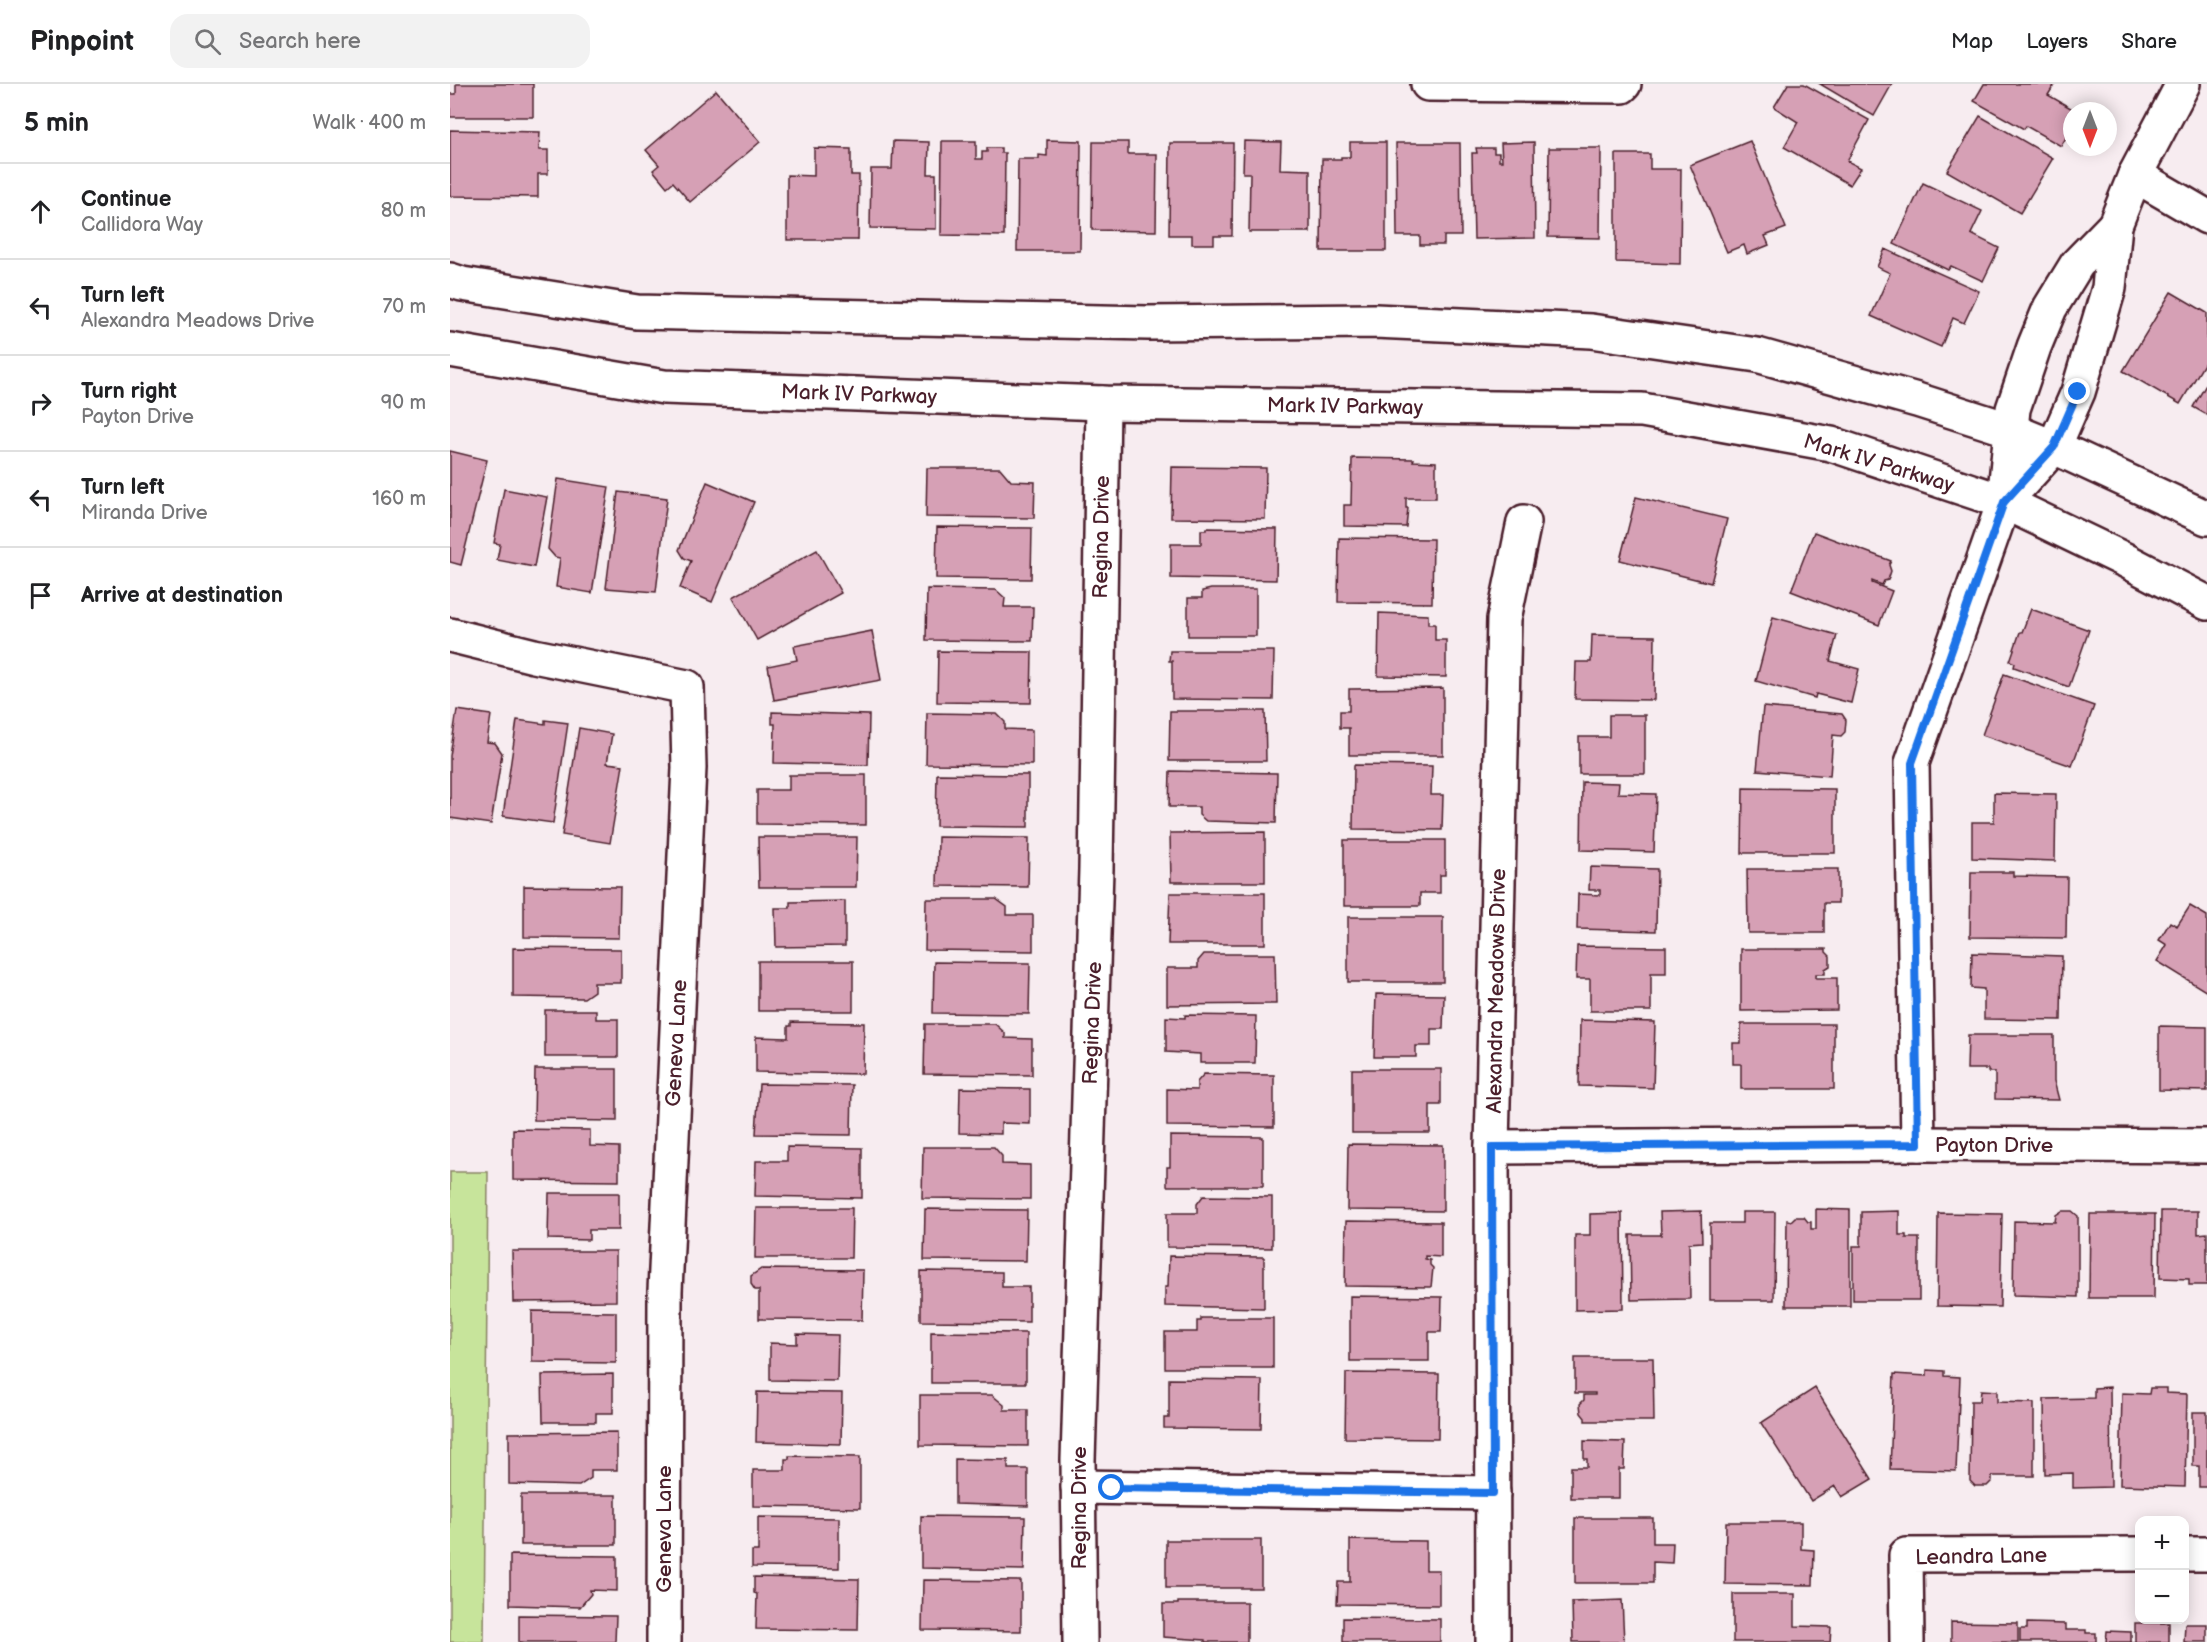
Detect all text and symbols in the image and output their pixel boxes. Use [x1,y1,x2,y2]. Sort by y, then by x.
search box [170,14,590,68]
text: Pinpoint [30,25,134,58]
icon: search [191,25,224,58]
text: Search here [239,28,361,55]
text: Map [1951,29,1993,54]
text: Layers [2026,29,2088,54]
text: Share [2121,29,2177,54]
north arrow [2063,102,2117,156]
text: 5 min [24,108,89,139]
text: Walk · 400 m [313,111,426,135]
text: Continue [81,186,171,213]
icon: ahead [24,195,57,228]
text: 80 m [381,199,426,223]
text: Callidora Way [81,213,203,237]
text: Turn left [81,282,165,309]
icon: left [24,291,57,324]
text: 70 m [382,295,426,319]
text: Alexandra Meadows Drive [81,309,314,333]
text: Turn right [81,378,177,405]
route end [2064,378,2090,404]
street label: Mark IV Parkway [781,379,938,410]
icon: right [24,387,57,420]
text: 90 m [381,391,426,415]
street label: Mark IV Parkway [1267,393,1424,420]
text: Payton Drive [81,405,194,429]
street label: Mark IV Parkway [1801,429,1958,498]
text: Turn left [81,474,165,501]
street label: Regina Drive [1088,475,1115,599]
icon: left [24,483,57,516]
text: 160 m [372,487,426,511]
text: Miranda Drive [81,501,208,525]
icon: arrive [24,579,57,612]
text: Arrive at destination [81,582,283,609]
street label: Alexandra Meadows Drive [1482,868,1511,1114]
street label: Regina Drive [1078,961,1107,1085]
street label: Geneva Lane [661,979,692,1107]
street label: Payton Drive [1935,1133,2053,1158]
street label: Regina Drive [1067,1446,1092,1570]
street label: Geneva Lane [652,1465,677,1593]
route start [1098,1474,1124,1500]
map controls [2135,1516,2189,1624]
button: + [2135,1516,2189,1570]
street label: Leandra Lane [1915,1543,2047,1570]
button: − [2135,1570,2189,1624]

